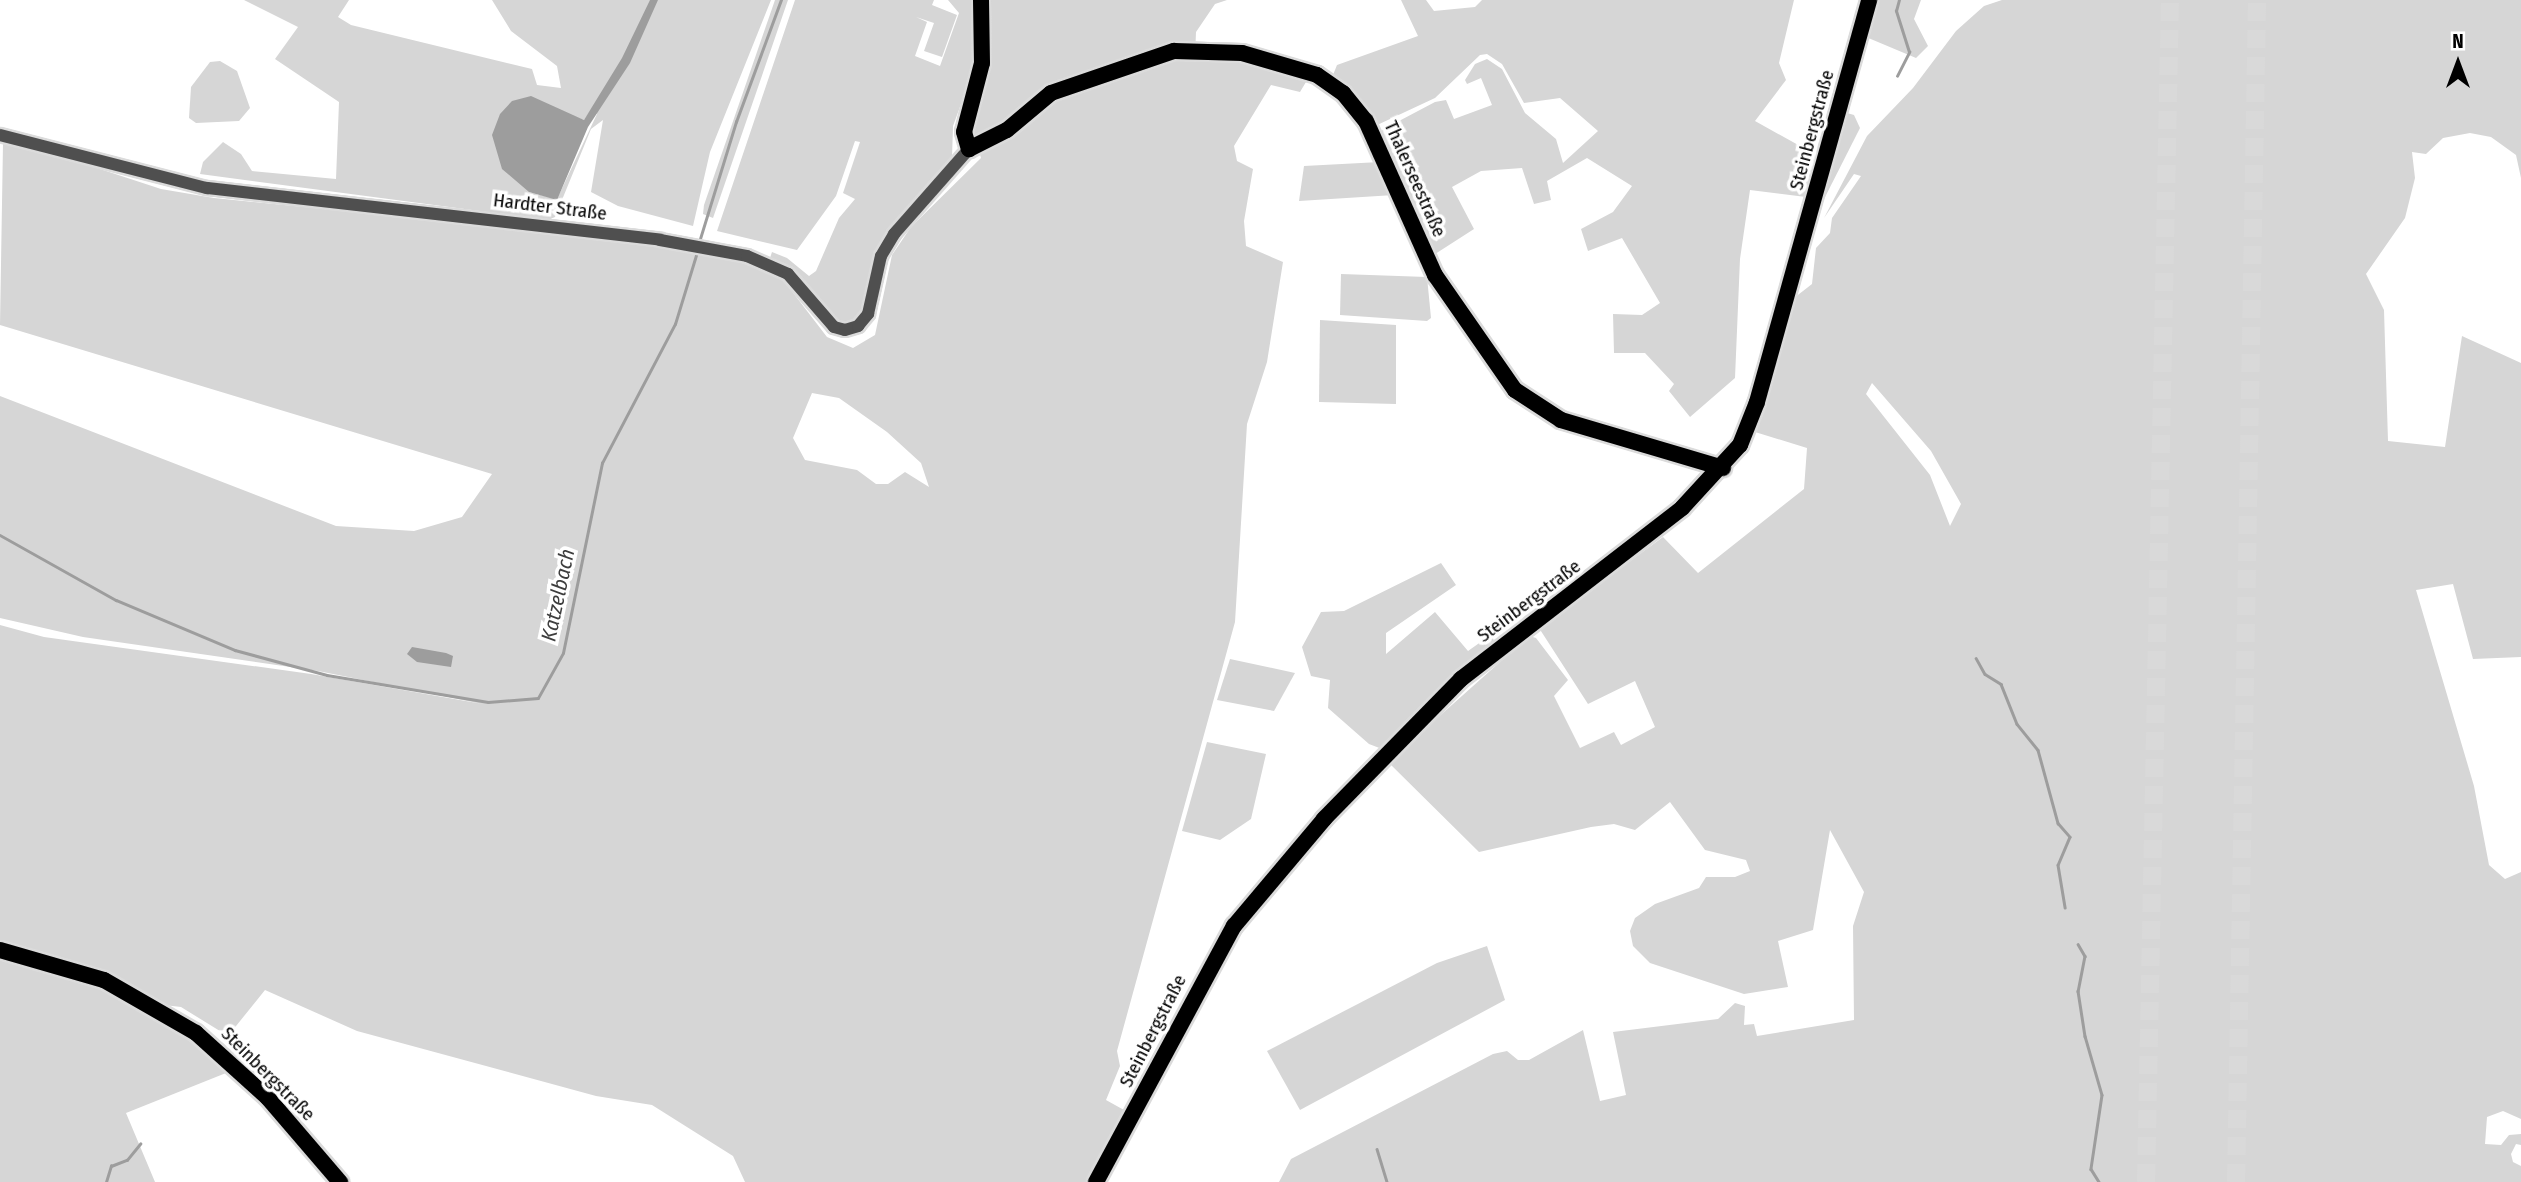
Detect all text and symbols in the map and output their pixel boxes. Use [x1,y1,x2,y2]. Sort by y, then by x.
north arrow [2423,28,2493,98]
text: N [2452,30,2464,53]
street label: Steinbergstraße [1785,67,1839,193]
street label: Thalerseestraße [1379,117,1451,241]
street label: Hardter Straße [492,189,608,225]
water label: Katzelbach [536,546,580,644]
street label: Steinbergstraße [1473,555,1585,647]
street label: Steinbergstraße [1115,971,1191,1091]
street label: Steinbergstraße [216,1022,320,1126]

